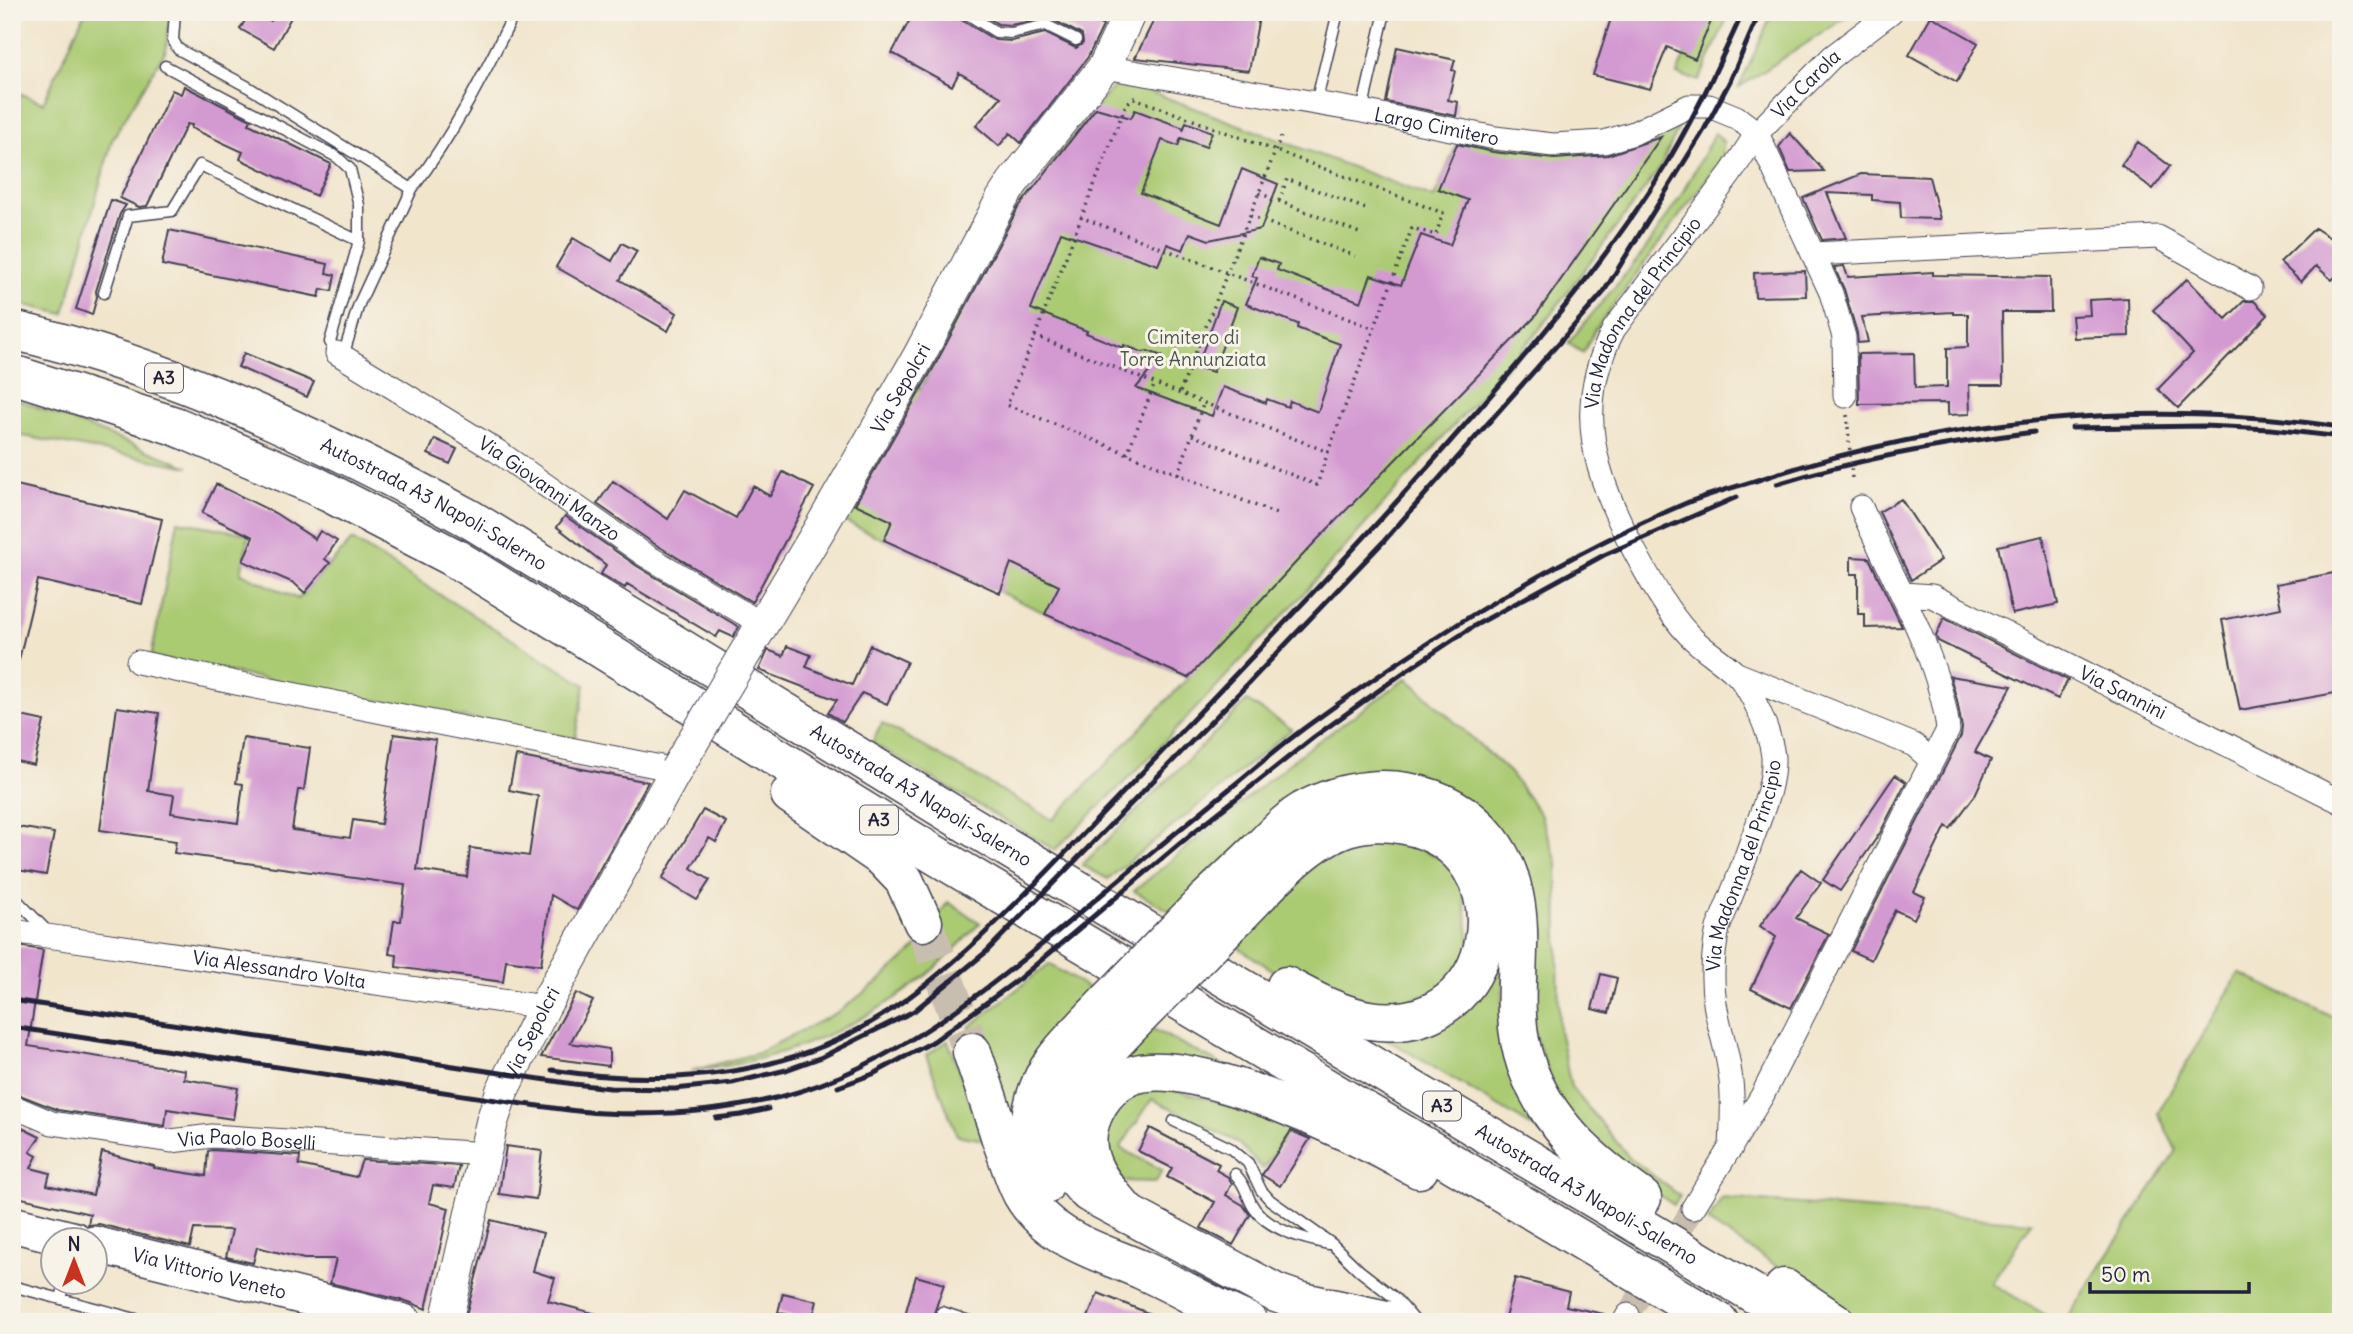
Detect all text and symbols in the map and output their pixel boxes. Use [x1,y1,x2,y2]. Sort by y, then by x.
street label: Via Carola [1766,43,1845,123]
street label: Largo Cimitero [1372,102,1501,151]
street label: Via Madonna del Principio [1580,212,1706,410]
park label: Cimitero di Torre Annunziata [1120,325,1267,371]
street label: Via Sepolcri [865,339,936,438]
road number: A3 [145,364,183,392]
street label: Via Giovanni Manzo [474,431,625,546]
street label: Autostrada A3 Napoli-Salerno [317,432,552,575]
street label: Via Sannini [2075,660,2171,724]
street label: Autostrada A3 Napoli-Salerno [806,720,1036,870]
street label: Via Madonna del Principio [1701,759,1785,972]
road number: A3 [860,806,898,834]
street label: Via Alessandro Volta [191,945,368,993]
street label: Via Sepolcri [498,983,565,1083]
road number: A3 [1423,1092,1461,1120]
street label: Autostrada A3 Napoli-Salerno [1471,1118,1702,1270]
street label: Via Paolo Boselli [177,1124,317,1155]
north arrow [38,1226,108,1296]
text: N [67,1232,81,1256]
street label: Via Vittorio Veneto [130,1242,289,1304]
scale bar [2090,1250,2250,1294]
text: 50 m [2101,1261,2150,1288]

